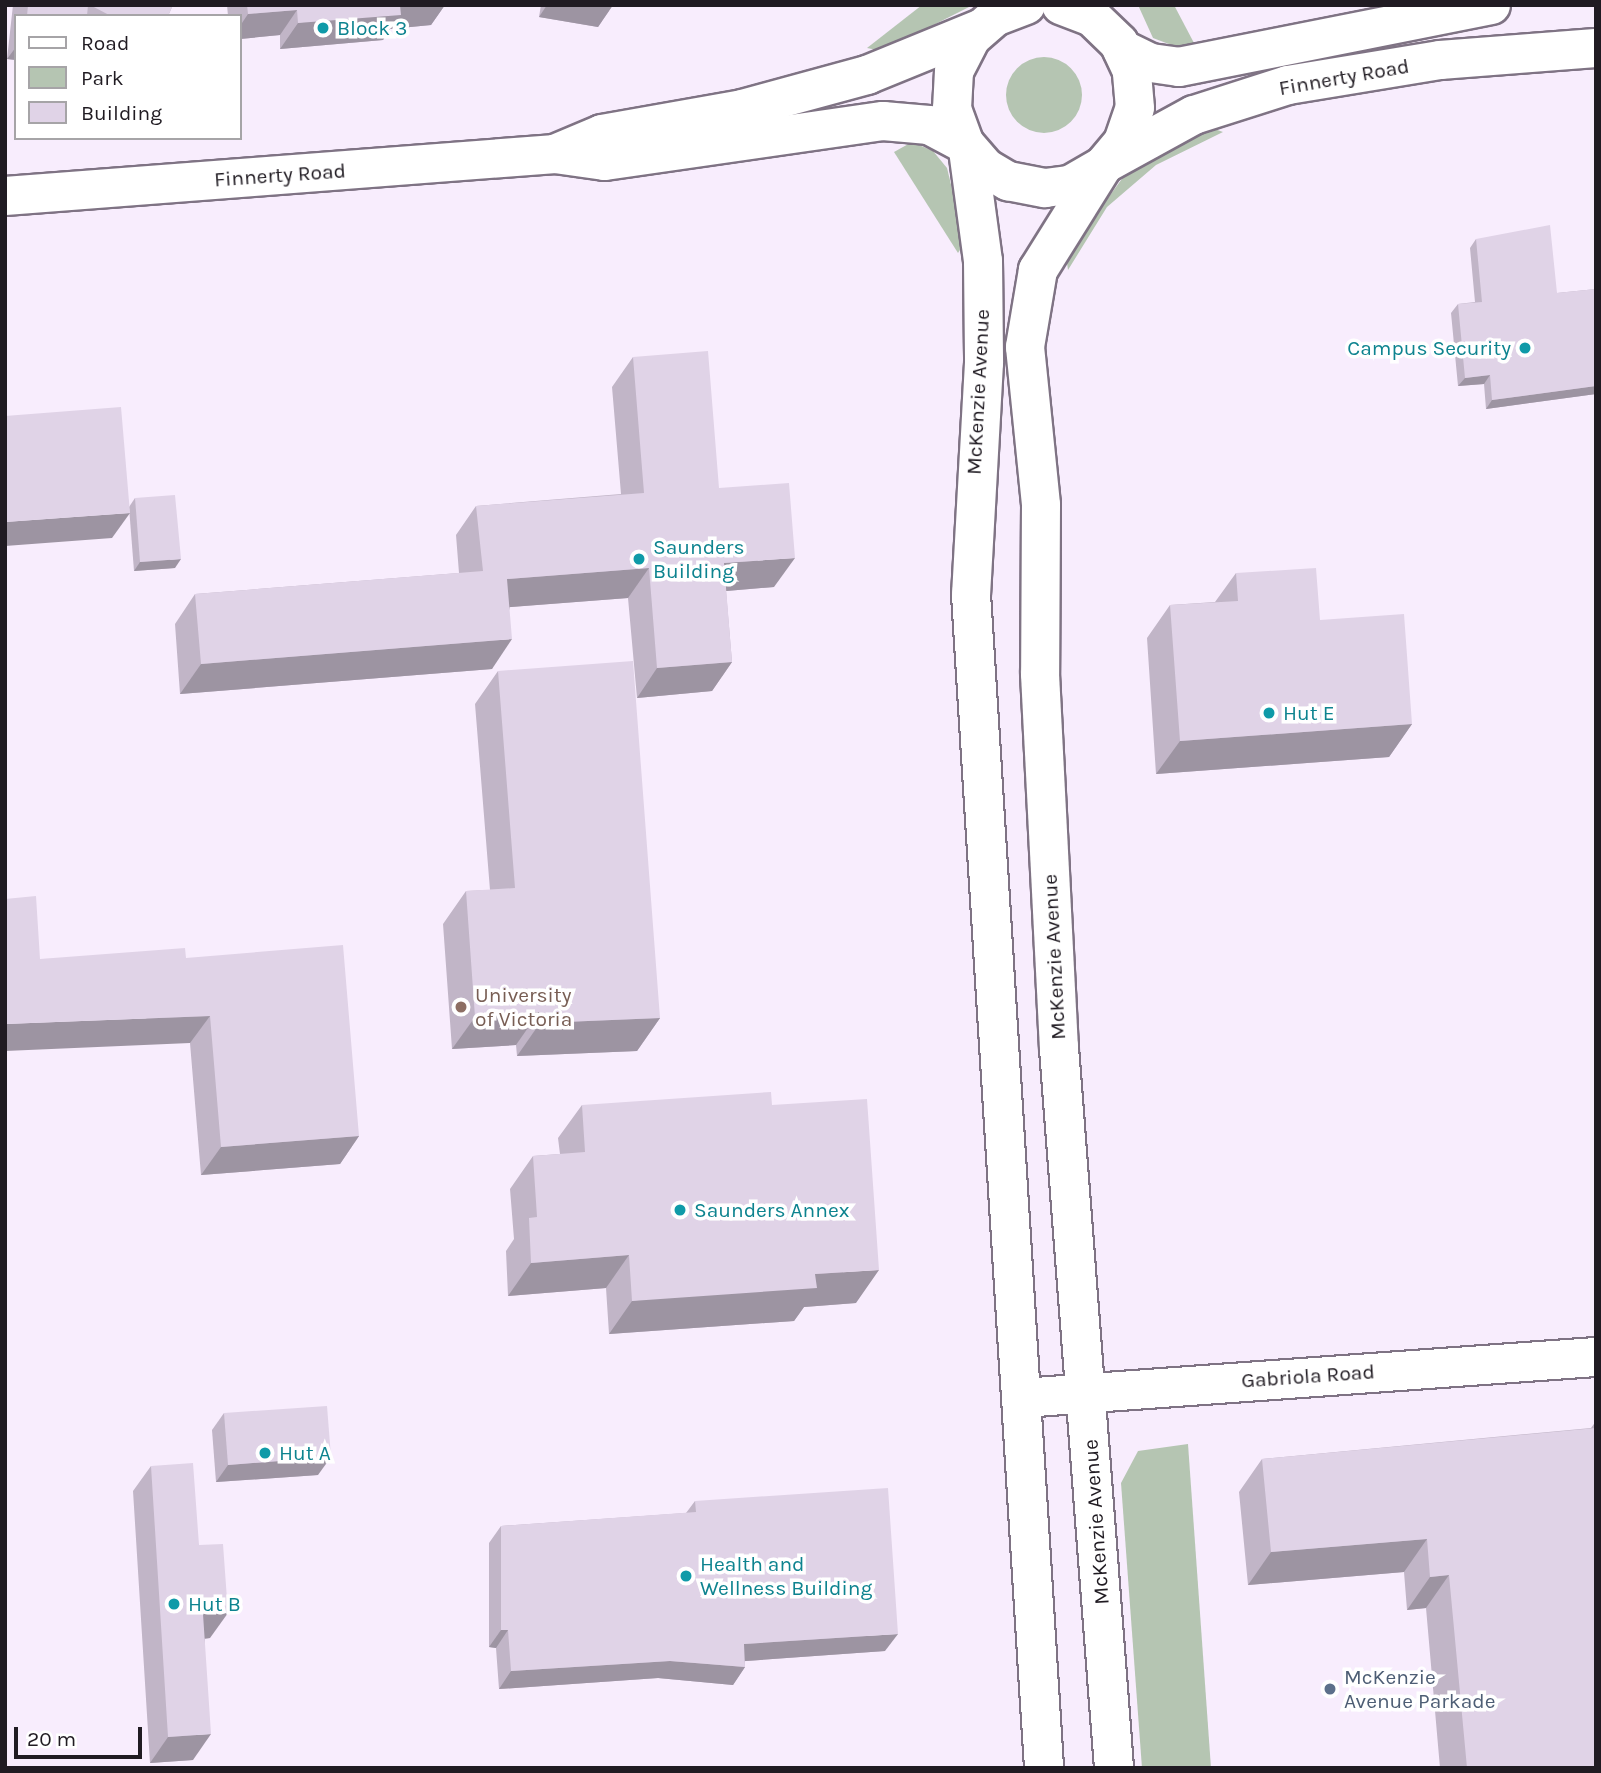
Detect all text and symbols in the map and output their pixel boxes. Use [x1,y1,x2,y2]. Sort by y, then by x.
legend [14,14,242,140]
place label: Block 3 [337,15,407,41]
marker: Block 3 [315,20,331,36]
text: Road [81,31,129,55]
street label: Finnerty Road [1277,53,1411,101]
text: Park [81,66,124,90]
text: Building [81,101,162,125]
street label: Finnerty Road [213,158,347,192]
street label: McKenzie Avenue [961,308,995,476]
place label: Campus Security [1347,335,1511,361]
marker: Campus Security [1517,340,1533,356]
place label: Saunders Building [653,534,744,584]
marker: Saunders Building [631,551,647,567]
place label: Hut E [1283,700,1334,726]
marker: Hut E [1261,705,1277,721]
street label: McKenzie Avenue [1037,873,1071,1041]
place label: University of Victoria [475,982,572,1032]
marker: University of Victoria [453,999,469,1015]
place label: Saunders Annex [694,1197,849,1223]
marker: Saunders Annex [672,1202,688,1218]
street label: Gabriola Road [1240,1359,1376,1393]
street label: McKenzie Avenue [1078,1438,1114,1606]
place label: Hut A [279,1440,331,1466]
marker: Hut A [257,1445,273,1461]
place label: Health and Wellness Building [700,1551,872,1601]
marker: Health and Wellness Building [678,1568,694,1584]
place label: Hut B [188,1591,241,1617]
marker: Hut B [166,1596,182,1612]
place label: McKenzie Avenue Parkade [1344,1664,1495,1714]
marker: McKenzie Avenue Parkade [1322,1681,1338,1697]
scale bar [18,1714,145,1758]
text: 20 m [27,1727,76,1751]

